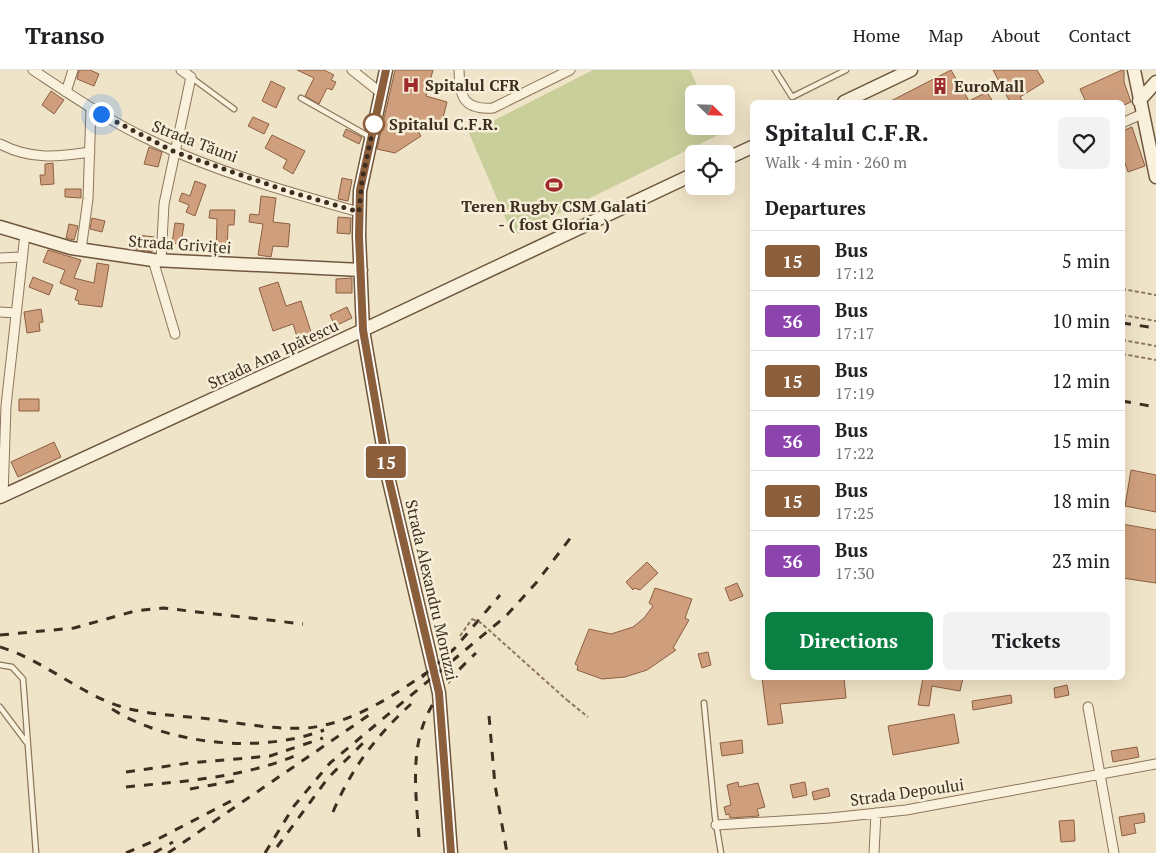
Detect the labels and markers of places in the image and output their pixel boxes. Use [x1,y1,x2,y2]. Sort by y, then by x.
place label: Spitalul CFR [425,74,520,96]
hospital icon: Spitalul CFR [401,75,421,95]
place label: EuroMall [954,75,1024,97]
building icon: EuroMall [930,76,950,96]
marker: Spitalul C.F.R. [363,113,385,135]
place label: Spitalul C.F.R. [389,113,498,135]
sports icon: Teren Rugby CSM Galati - ( fost Gloria ) [544,175,564,195]
place label: Teren Rugby CSM Galati - ( fost Gloria ) [461,195,647,235]

